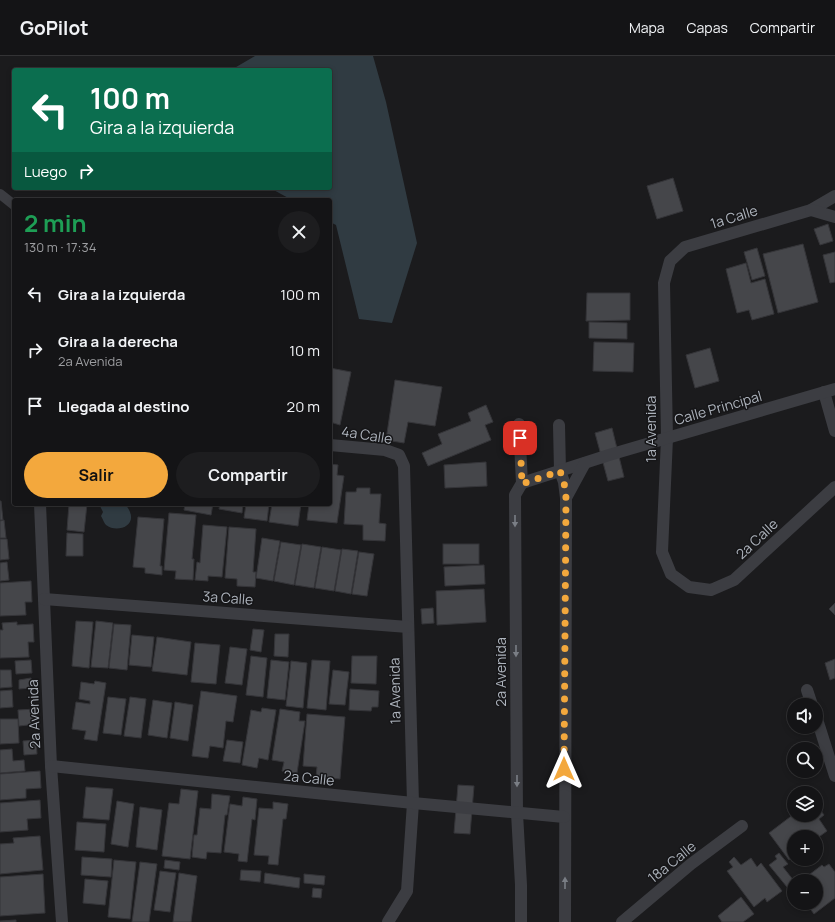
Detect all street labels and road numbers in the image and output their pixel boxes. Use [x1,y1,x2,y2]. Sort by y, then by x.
street label: 1a Calle [708,200,760,233]
street label: Calle Principal [672,386,764,429]
street label: 1a Avenida [641,396,660,462]
street label: 4a Calle [340,421,394,448]
street label: 2a Calle [732,514,782,563]
street label: 3a Calle [202,586,254,609]
street label: 2a Avenida [491,637,510,707]
street label: 1a Avenida [384,657,405,725]
street label: 2a Avenida [23,679,44,749]
street label: 2a Calle [283,765,335,790]
street label: 18a Calle [644,836,700,887]

